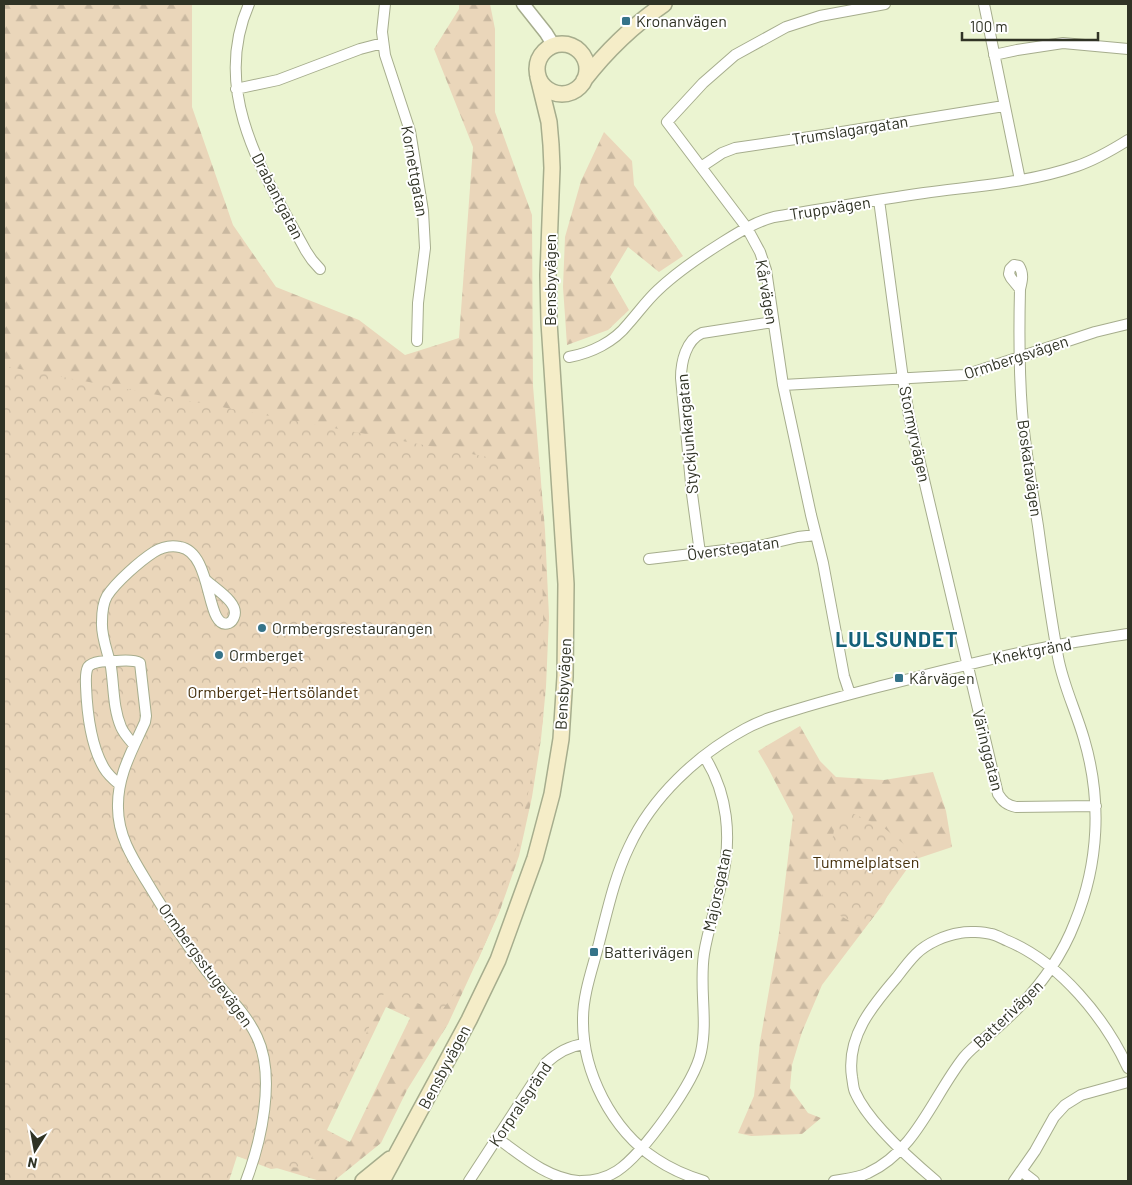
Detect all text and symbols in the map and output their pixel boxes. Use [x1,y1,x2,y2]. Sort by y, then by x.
scale bar [962,10,1098,42]
place label: Kronanvägen [636,11,727,30]
marker: Kronanvägen [620,15,632,27]
text: 100 m [970,17,1008,35]
street label: Trumslagargatan [791,111,909,148]
street label: Kornettgatan [398,124,433,218]
street label: Drabantgatan [249,149,308,242]
street label: Truppvägen [788,192,872,223]
street label: Bensbyvägen [540,234,559,326]
street label: Kårvägen [752,258,783,326]
street label: Ormbergsvägen [961,331,1070,382]
street label: Styckjunkargatan [672,373,701,495]
street label: Stormyrvägen [896,384,935,484]
street label: Boskatavägen [1014,418,1047,518]
street label: Överstegatan [686,532,780,563]
place label: Ormbergsrestaurangen [272,618,433,637]
marker: Ormbergsrestaurangen [256,622,268,634]
district label: LULSUNDET [835,626,959,651]
street label: Knektgränd [991,634,1073,667]
street label: Bensbyvägen [551,637,574,730]
place label: Ormberget [229,645,304,664]
marker: Ormberget [213,649,225,661]
place label: Kårvägen [909,668,975,687]
marker: Kårvägen [893,672,905,684]
park label: Ormberget-Hertsölandet [187,682,359,701]
street label: Väringgatan [969,707,1008,793]
street label: Majorsgatan [698,846,735,933]
park label: Tummelplatsen [813,852,919,871]
street label: Ormbergsstugevägen [155,899,258,1030]
place label: Batterivägen [604,942,693,961]
marker: Batterivägen [588,946,600,958]
street label: Batterivägen [969,976,1046,1051]
street label: Bensbyvägen [414,1022,474,1112]
street label: Korpralsgränd [484,1058,555,1150]
north arrow [10,1125,60,1175]
text: N [26,1154,39,1172]

